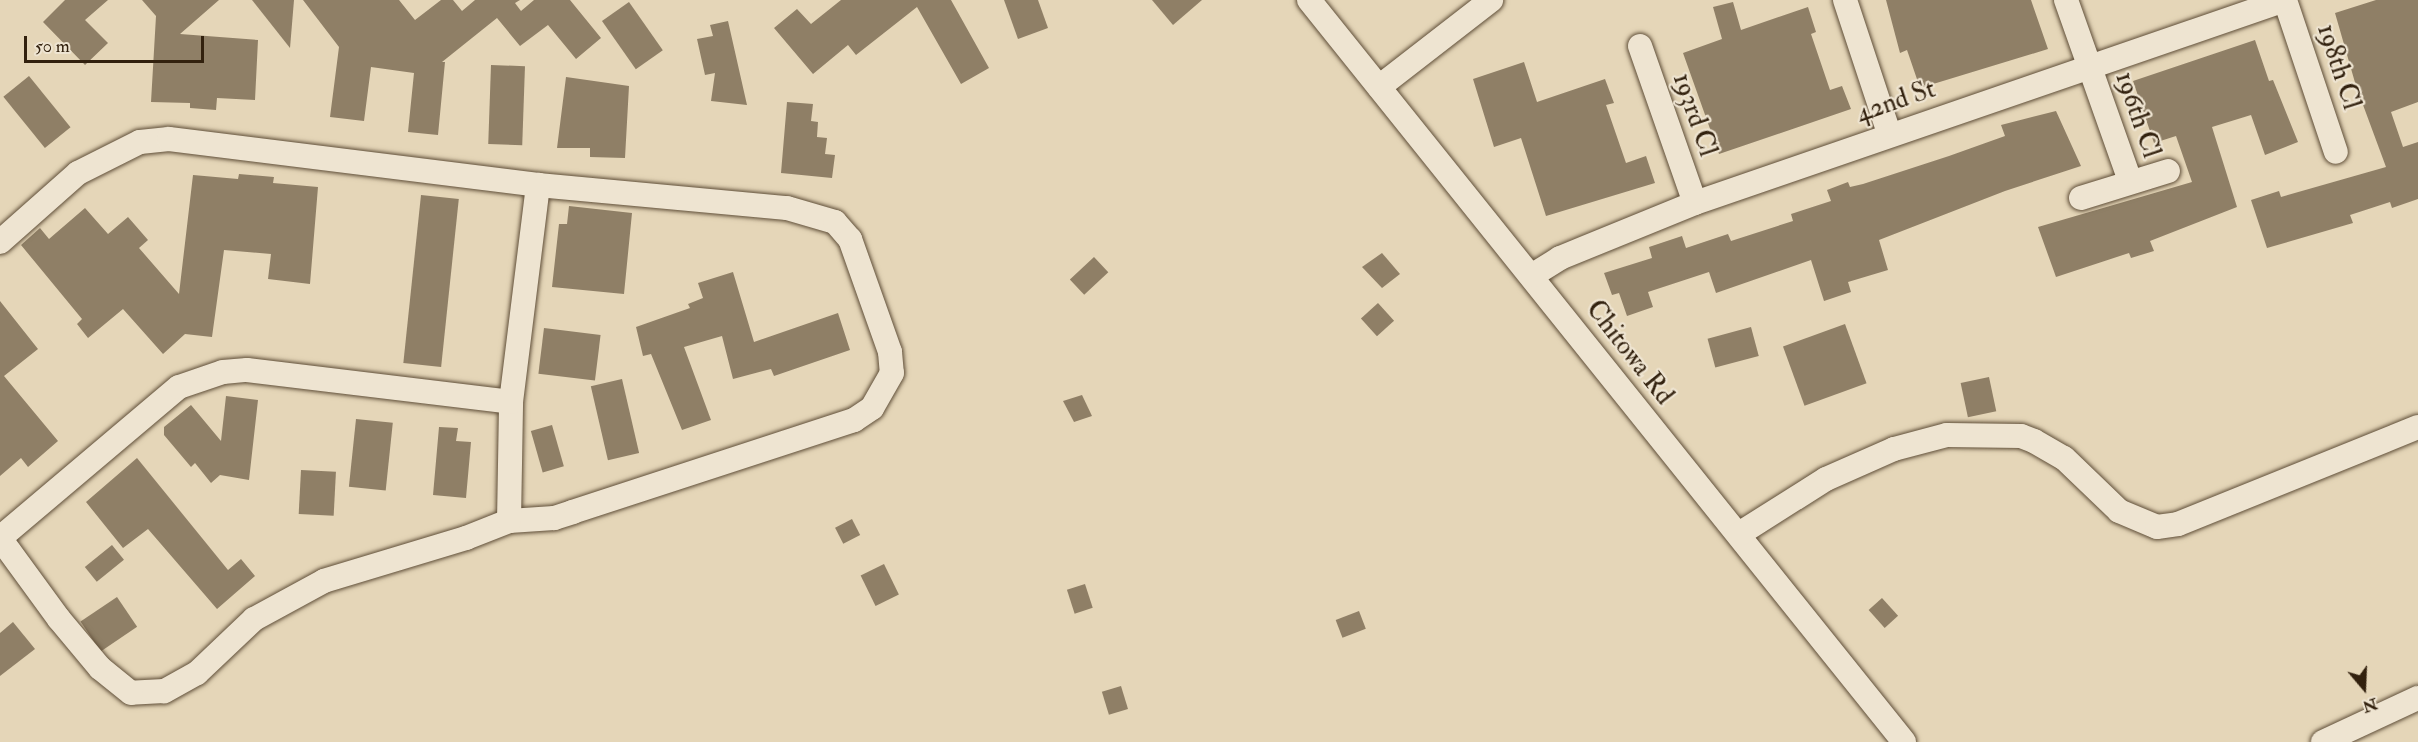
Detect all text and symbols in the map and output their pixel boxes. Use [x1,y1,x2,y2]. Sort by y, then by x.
street label: 198th Cl [2310,20,2366,114]
scale bar [27,24,207,62]
text: 50 m [35,35,70,58]
street label: 196th Cl [2108,68,2166,162]
street label: 193rd Cl [1665,69,1723,161]
street label: 42nd St [1852,74,1940,130]
street label: Chitowa Rd [1579,295,1679,411]
north arrow [2334,658,2394,718]
text: N [2360,693,2380,717]

